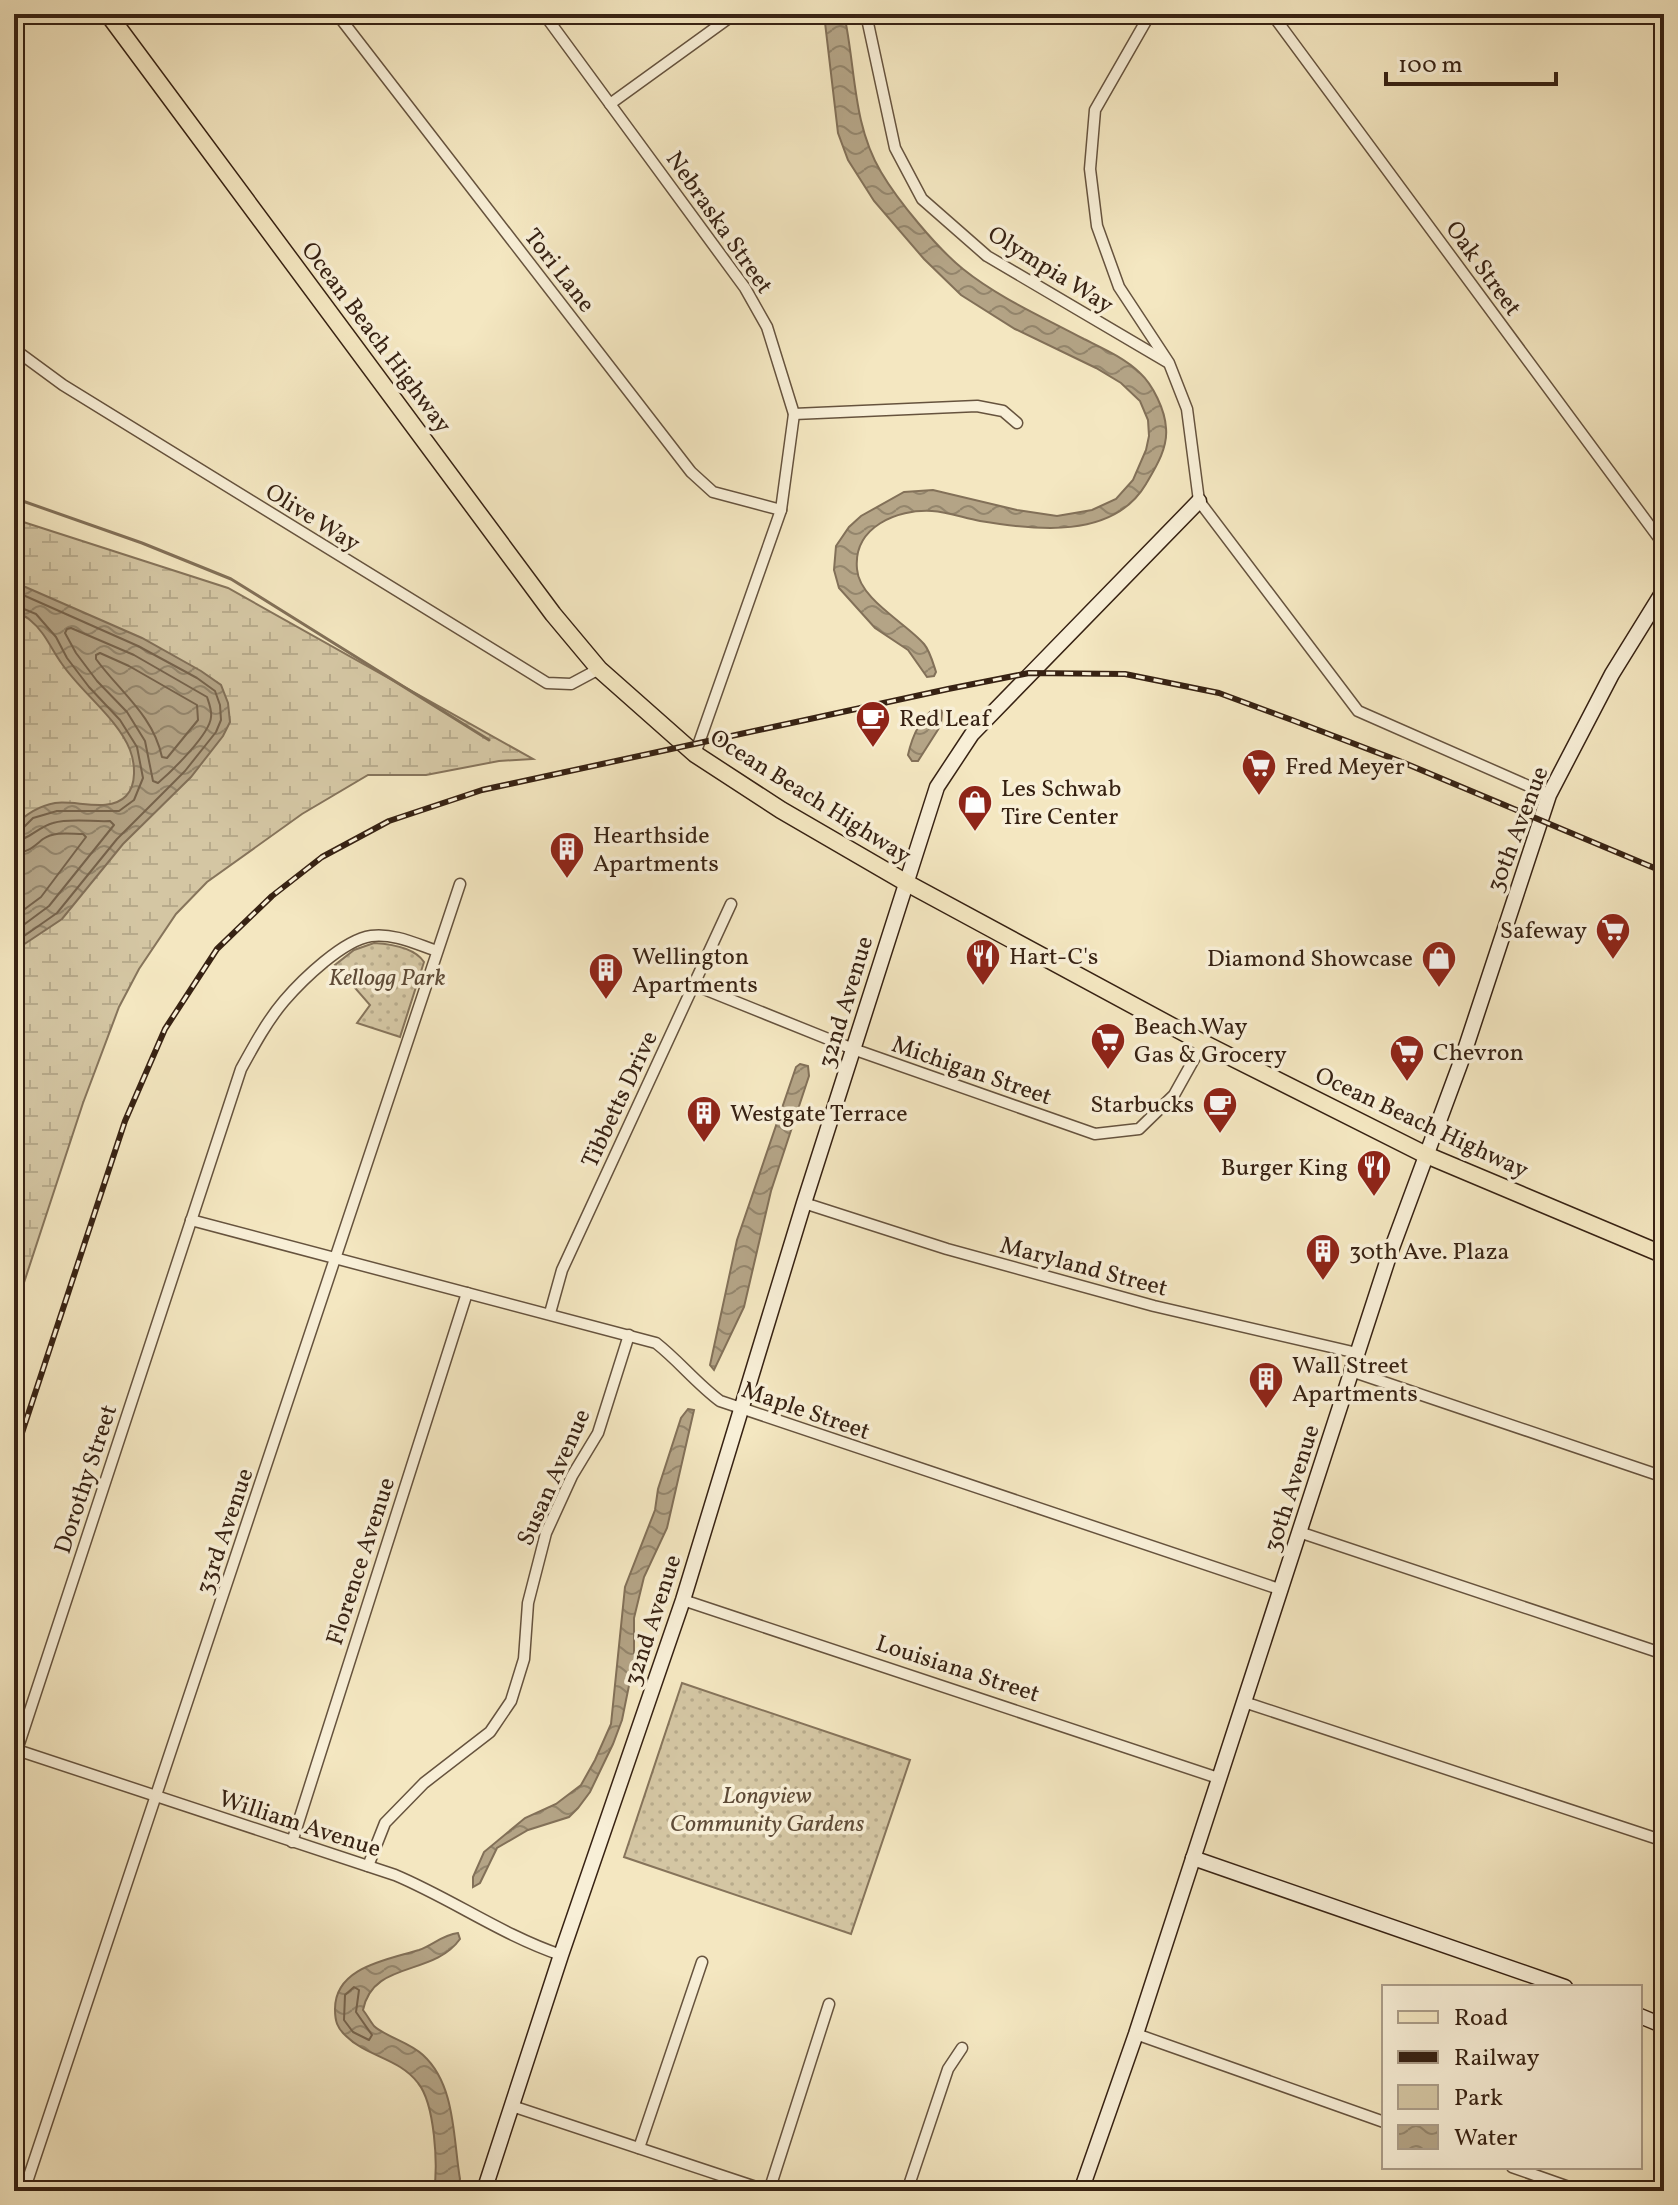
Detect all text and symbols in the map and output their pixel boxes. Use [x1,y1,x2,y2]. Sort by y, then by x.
scale bar [1386,36,1556,86]
text: 100 m [1398,49,1463,83]
street label: Nebraska Street [656,145,780,301]
street label: Oak Street [1436,215,1529,324]
street label: Olympia Way [980,219,1119,323]
street label: Tori Lane [515,222,602,320]
street label: Ocean Beach Highway [292,235,459,441]
street label: Olive Way [258,476,366,561]
cafe icon: Red Leaf [854,699,892,749]
place label: Red Leaf [899,703,992,737]
street label: Ocean Beach Highway [703,722,917,874]
supermarket icon: Fred Meyer [1240,747,1278,797]
place label: Fred Meyer [1285,751,1405,785]
street label: 30th Avenue [1479,762,1558,898]
place label: Les Schwab Tire Center [1001,773,1121,835]
shop icon: Les Schwab Tire Center [956,783,994,833]
place label: Hearthside Apartments [593,820,719,882]
building icon: Hearthside Apartments [548,830,586,880]
supermarket icon: Safeway [1594,911,1632,961]
place label: Safeway [1500,915,1587,949]
street label: 32nd Avenue [811,932,883,1073]
restaurant icon: Hart-C's [964,937,1002,987]
shop icon: Diamond Showcase [1420,939,1458,989]
place label: Wellington Apartments [632,941,758,1003]
place label: Hart-C's [1009,941,1098,975]
place label: Diamond Showcase [1207,943,1413,977]
building icon: Wellington Apartments [587,951,625,1001]
park label: Kellogg Park [328,962,446,996]
place label: Beach Way Gas & Grocery [1134,1011,1287,1073]
supermarket icon: Beach Way Gas & Grocery [1089,1021,1127,1071]
street label: Tibbetts Drive [574,1026,667,1174]
street label: Michigan Street [887,1029,1056,1115]
supermarket icon: Chevron [1388,1033,1426,1083]
place label: Chevron [1433,1037,1524,1071]
street label: Ocean Beach Highway [1309,1059,1533,1188]
cafe icon: Starbucks [1201,1085,1239,1135]
place label: Starbucks [1090,1089,1194,1123]
building icon: Westgate Terrace [685,1094,723,1144]
place label: Westgate Terrace [730,1098,908,1132]
restaurant icon: Burger King [1355,1148,1393,1198]
place label: Burger King [1221,1152,1348,1186]
street label: Maryland Street [996,1229,1171,1307]
building icon: 30th Ave. Plaza [1304,1232,1342,1282]
place label: 30th Ave. Plaza [1349,1236,1510,1270]
place label: Wall Street Apartments [1292,1350,1418,1412]
building icon: Wall Street Apartments [1247,1360,1285,1410]
street label: Maple Street [736,1374,874,1450]
street label: Dorothy Street [47,1401,127,1559]
street label: Susan Avenue [509,1404,600,1552]
street label: 30th Avenue [1256,1420,1330,1557]
street label: 33rd Avenue [188,1464,263,1599]
street label: Florence Avenue [319,1473,405,1650]
street label: 32nd Avenue [617,1551,691,1691]
street label: Louisiana Street [871,1627,1044,1712]
park label: Longview Community Gardens [670,1780,864,1842]
street label: William Avenue [214,1783,385,1867]
legend [1382,1985,1642,2169]
text: Road [1454,2002,1508,2036]
text: Railway [1454,2042,1540,2076]
text: Park [1454,2082,1503,2116]
text: Water [1454,2122,1518,2156]

